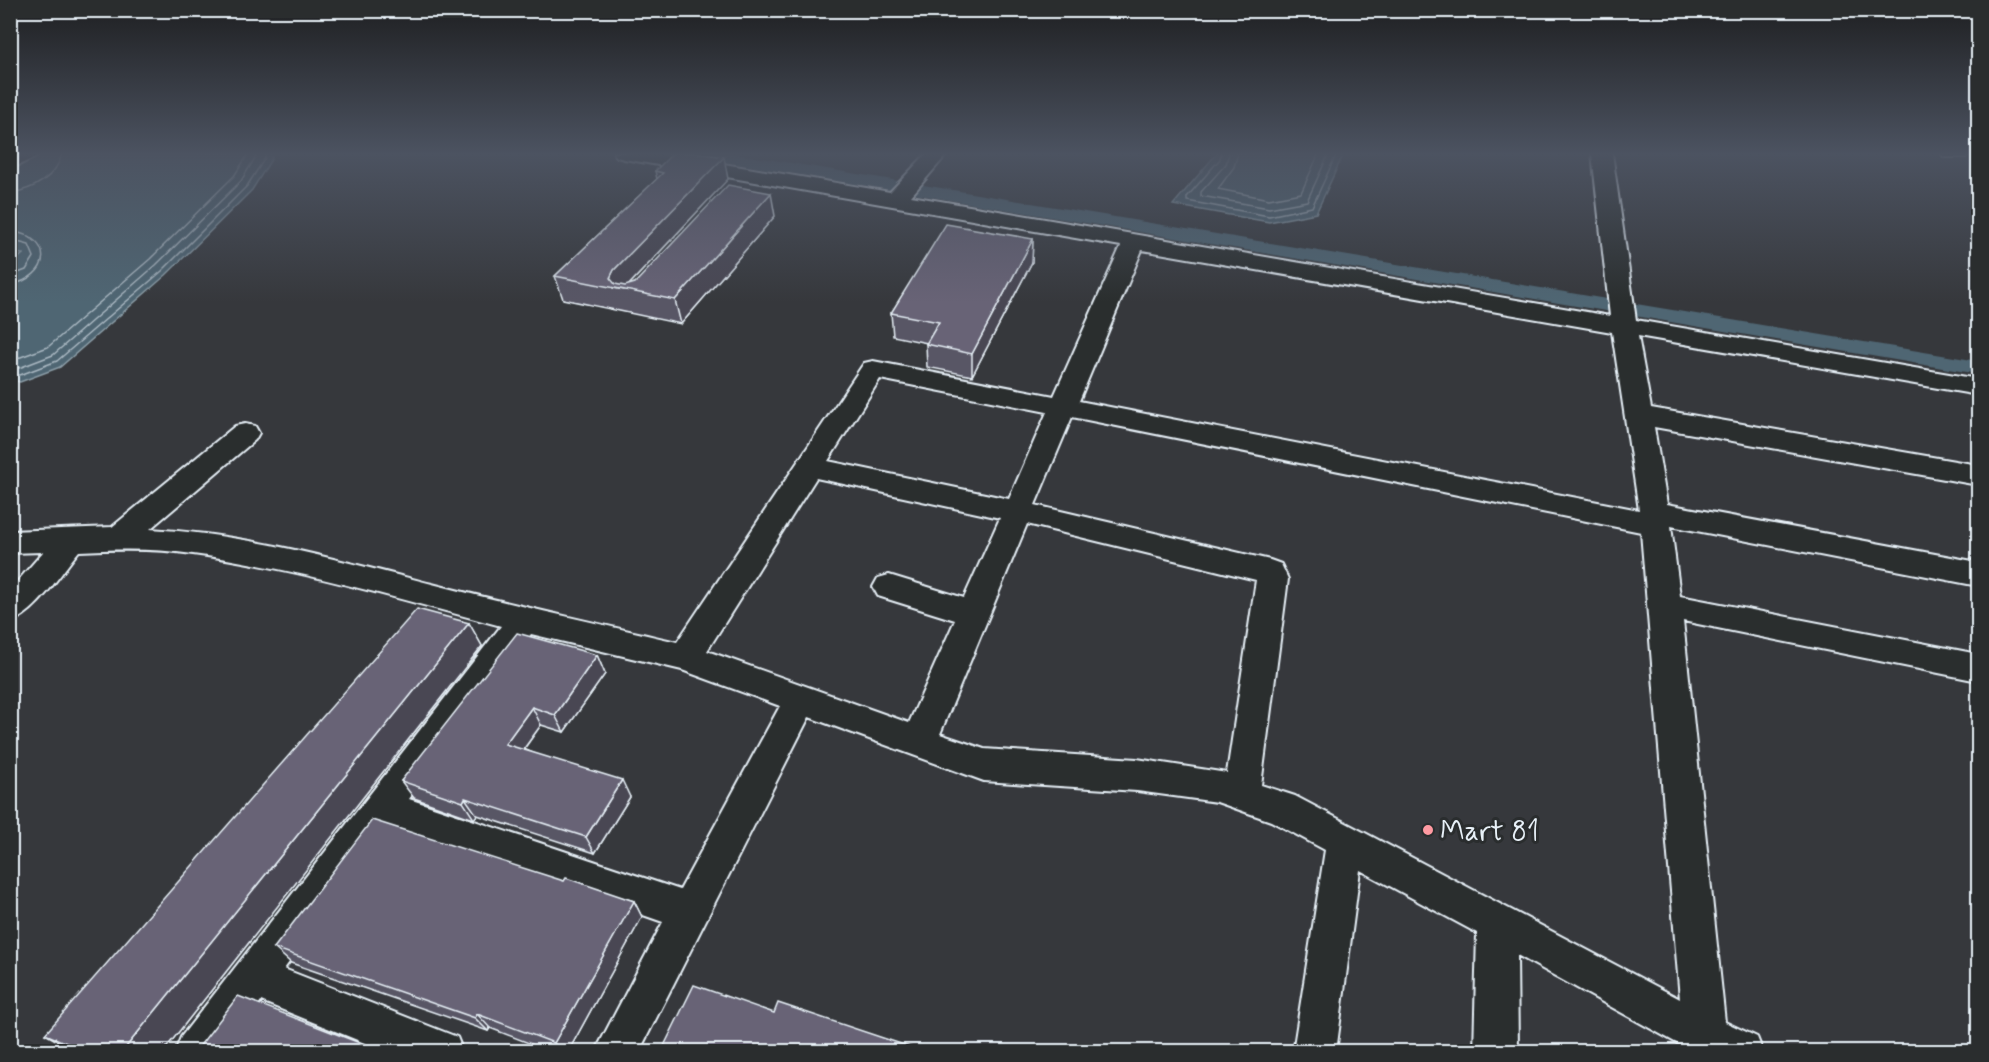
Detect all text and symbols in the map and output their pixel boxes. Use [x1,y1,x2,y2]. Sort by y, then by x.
place label: Mart 81 [1440,814,1539,851]
marker: Mart 81 [1421,823,1435,837]

